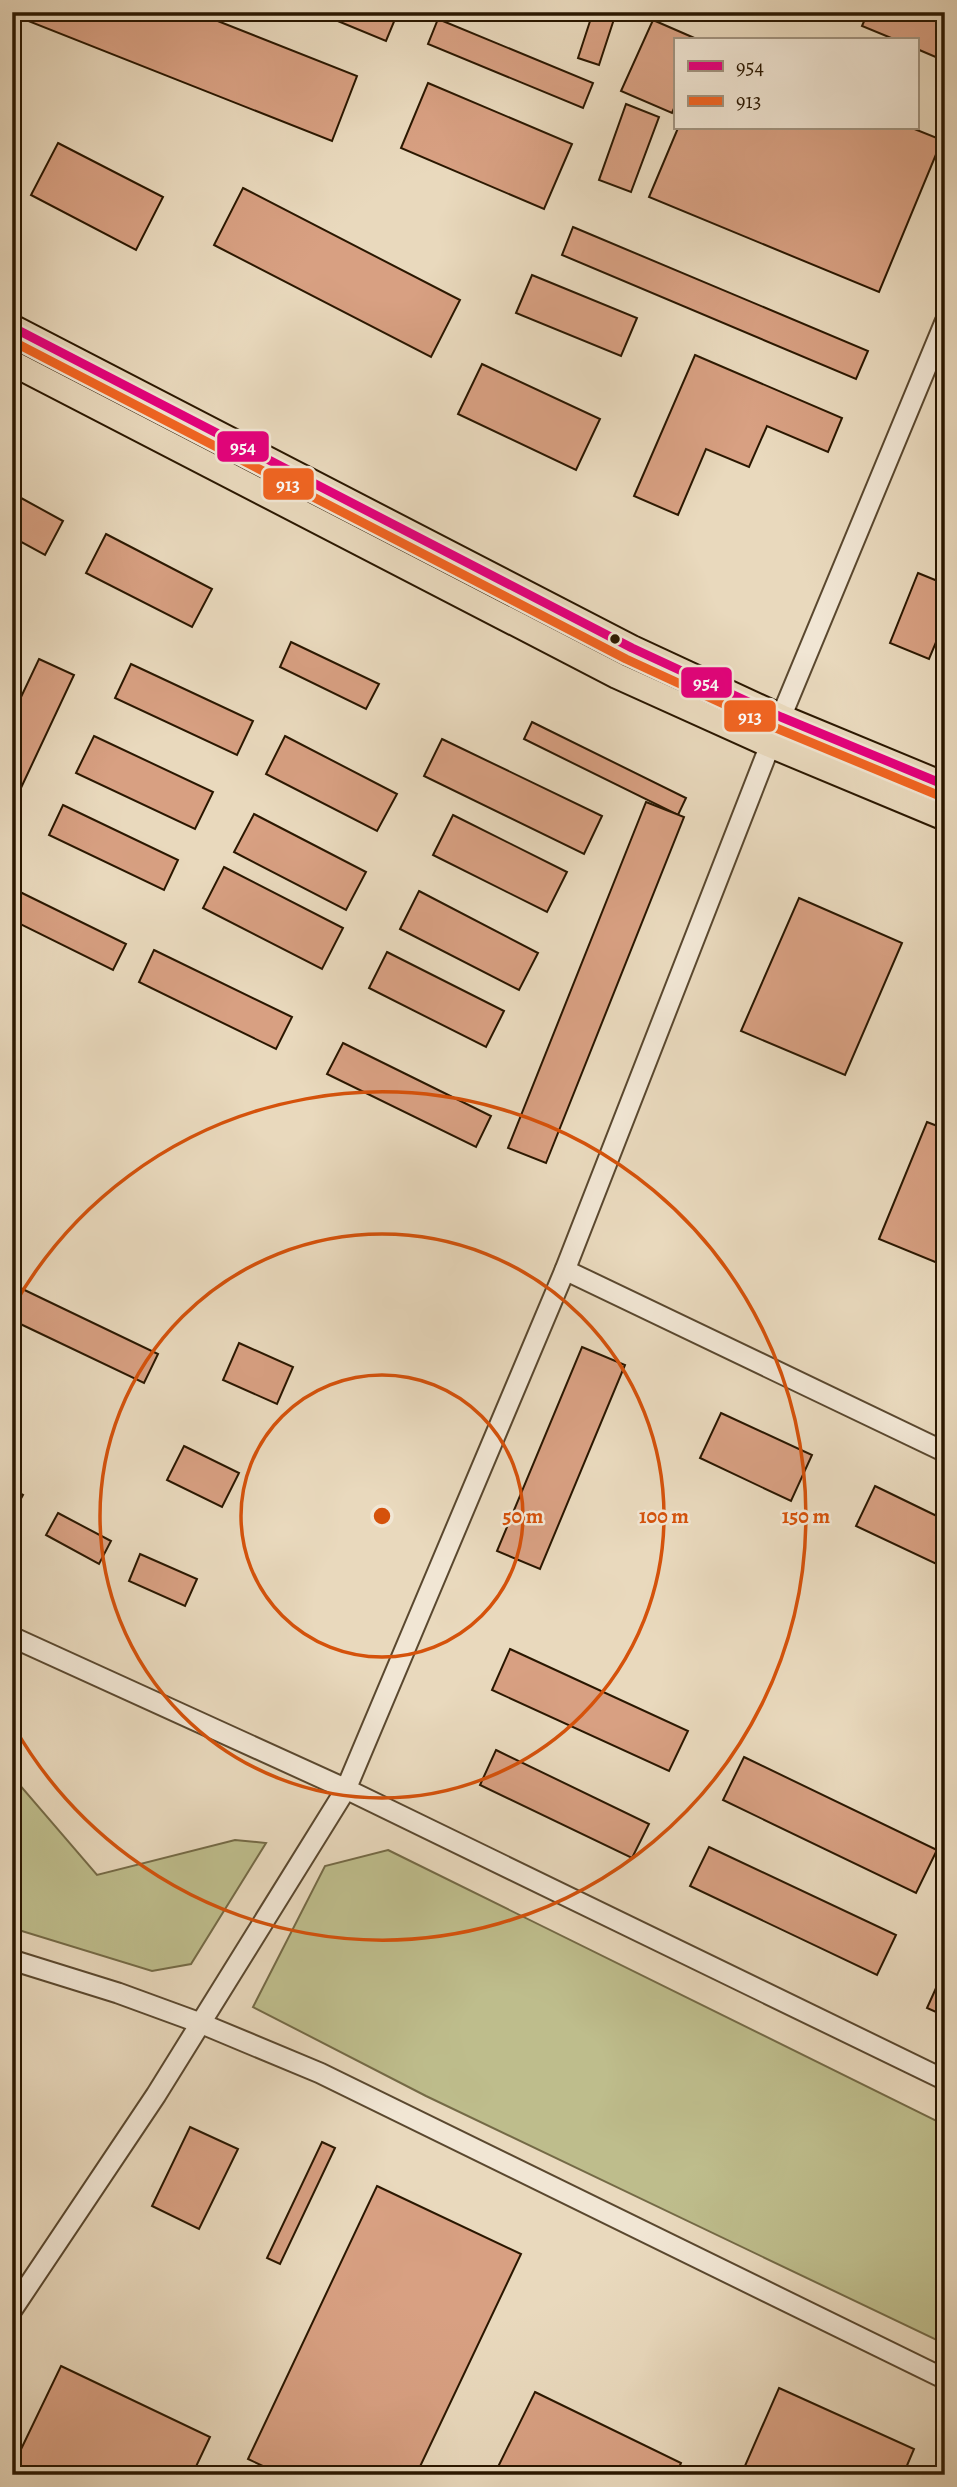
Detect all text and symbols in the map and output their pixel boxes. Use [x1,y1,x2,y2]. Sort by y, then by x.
legend [674,38,918,130]
text: 954 [736,53,764,81]
text: 913 [736,87,761,115]
line badge: 954 [216,430,270,463]
text: 954 [230,434,256,460]
line badge: 913 [262,467,315,501]
text: 913 [276,472,300,498]
unlabelled marker [608,632,622,646]
line badge: 954 [680,666,733,699]
text: 954 [693,670,719,696]
line badge: 913 [723,699,777,733]
text: 913 [738,704,762,730]
text: 50 m [503,1502,544,1530]
text: 100 m [639,1502,689,1530]
text: 150 m [782,1502,831,1530]
centre of rings [370,1504,394,1528]

